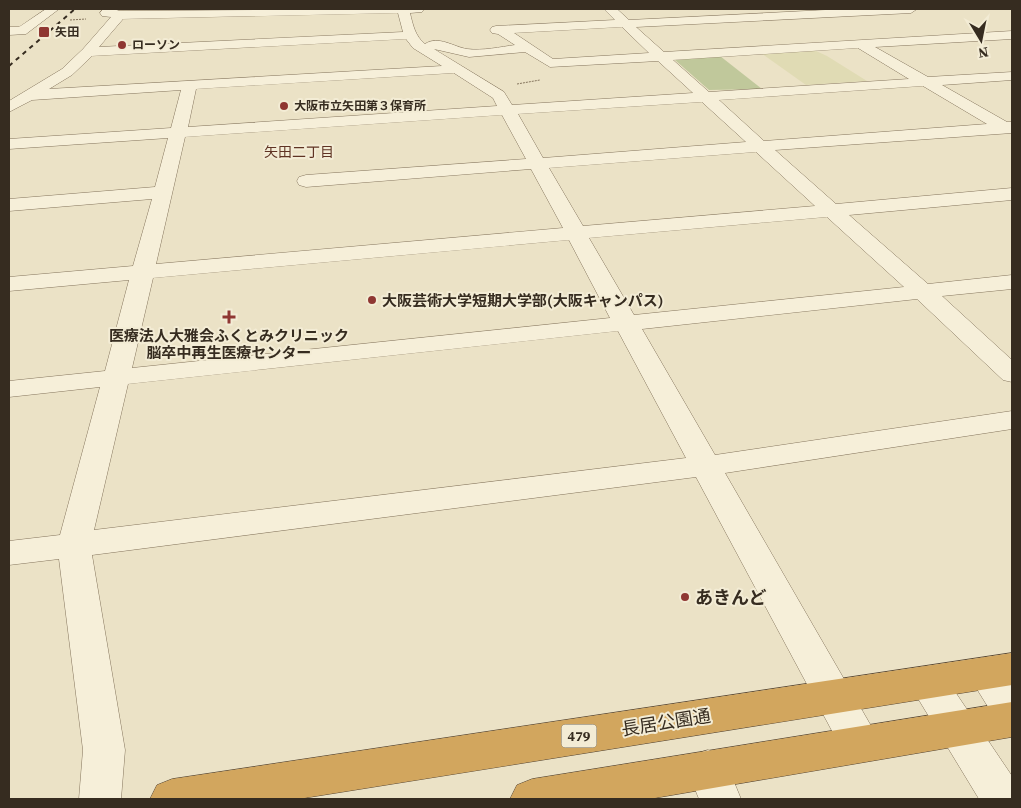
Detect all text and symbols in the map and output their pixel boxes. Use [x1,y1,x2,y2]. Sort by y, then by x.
north arrow [956,15,1006,65]
place label: 矢田 [55,24,79,40]
marker: 矢田 [37,25,51,39]
place label: ローソン [132,37,180,53]
marker: ローソン [116,39,128,51]
text: N [976,42,990,64]
place label: 大阪市立矢田第３保育所 [294,98,426,114]
marker: 大阪市立矢田第３保育所 [278,100,290,112]
district label: 矢田二丁目 [264,142,334,162]
place label: 大阪芸術大学短期大学部(大阪キャンパス) [382,290,663,311]
marker: 大阪芸術大学短期大学部(大阪キャンパス) [366,294,378,306]
marker: 医療法人大雅会ふくとみクリニック 脳卒中再生医療センター [222,310,236,324]
place label: 医療法人大雅会ふくとみクリニック 脳卒中再生医療センター [109,325,349,363]
place label: あきんど [695,585,766,610]
marker: あきんど [679,591,691,603]
street label: 長居公園通 [620,703,712,741]
road number: 479 [562,724,596,748]

